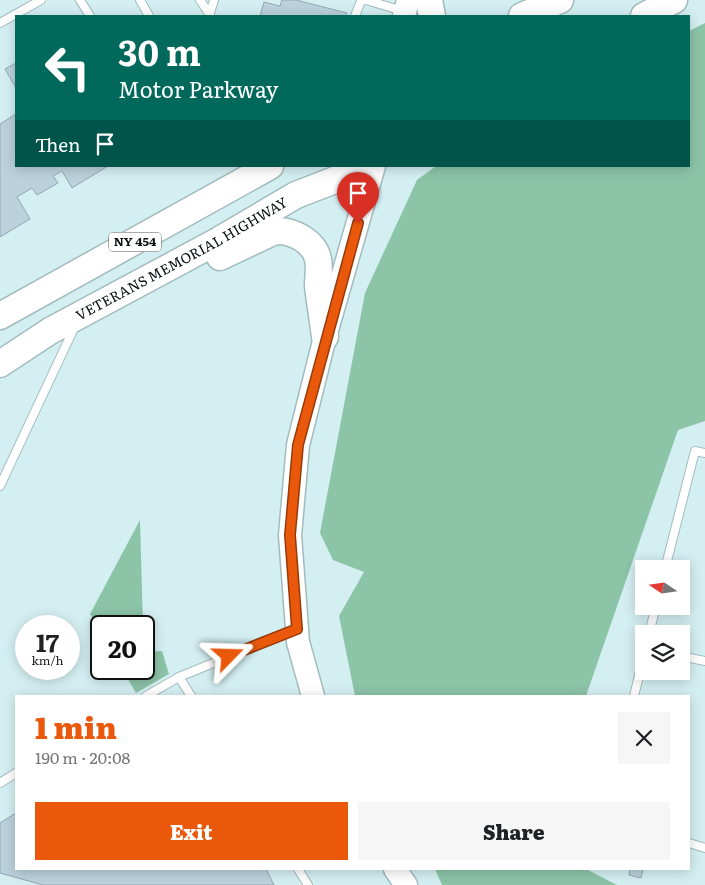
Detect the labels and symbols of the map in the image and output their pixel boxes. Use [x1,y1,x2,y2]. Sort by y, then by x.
pin [337,172,379,223]
street label: VETERANS MEMORIAL HIGHWAY [72,191,291,324]
road number: NY 454 [109,232,161,252]
north arrow [635,560,690,615]
speed limit sign: 20 [90,615,155,680]
position arrow [202,629,254,681]

